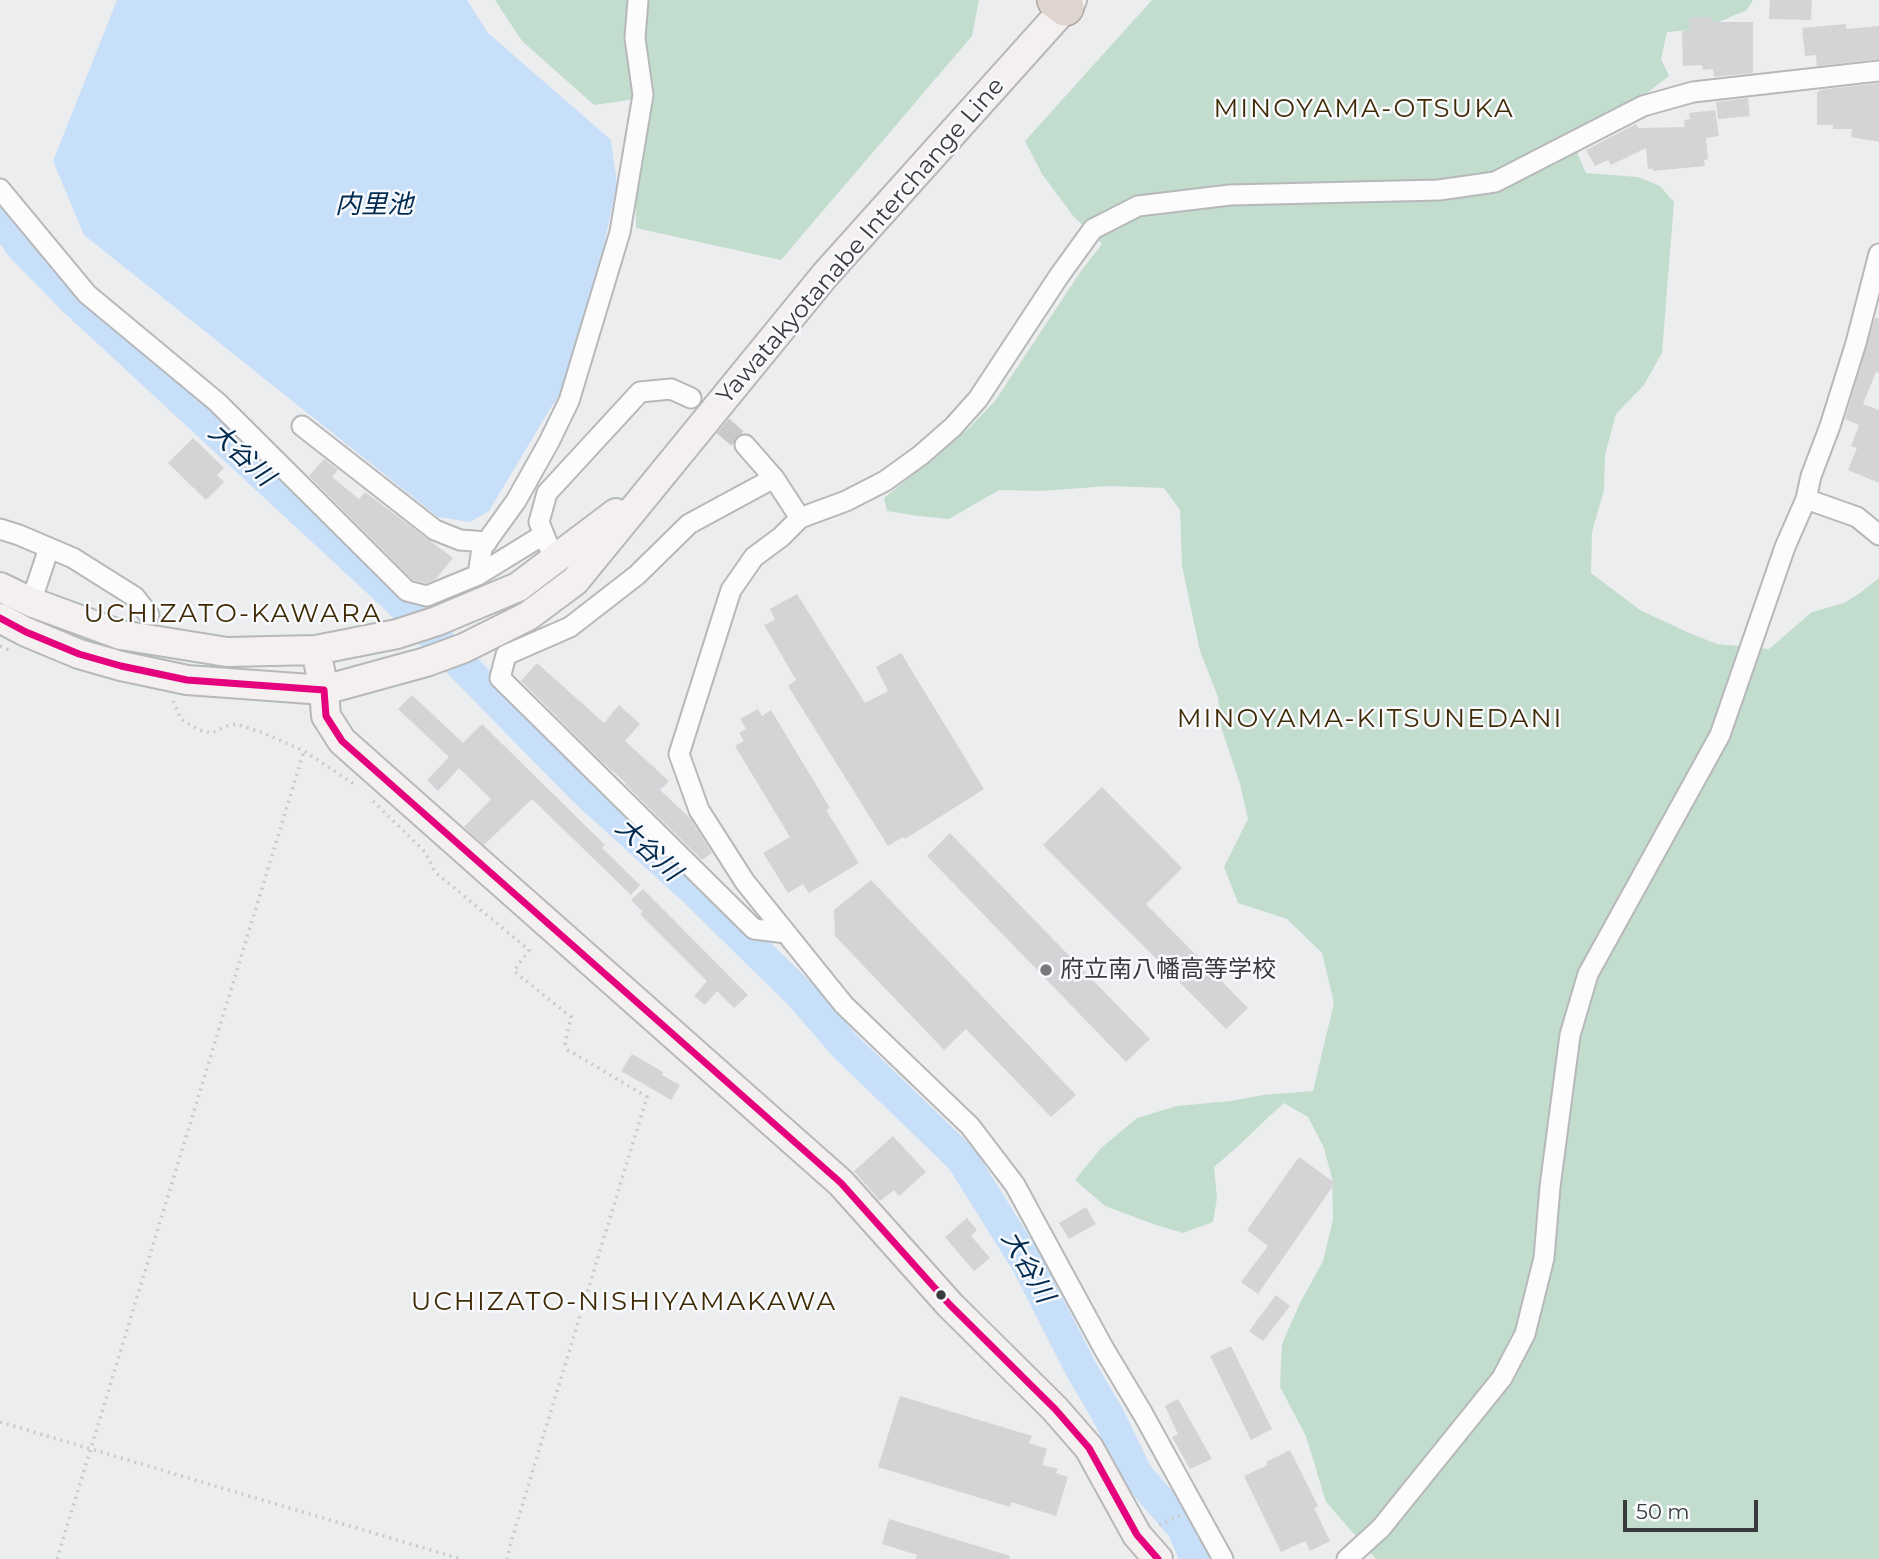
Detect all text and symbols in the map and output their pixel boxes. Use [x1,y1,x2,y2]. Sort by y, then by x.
street label: Yawatakyotanabe Interchange Line [711,72,1011,410]
district label: MINOYAMA-OTSUKA [1215,93,1513,125]
water label: 内里池 [335,189,413,221]
water label: 大谷川 [202,417,280,493]
district label: UCHIZATO-KAWARA [85,598,381,630]
district label: MINOYAMA-KITSUNEDANI [1179,703,1561,735]
water label: 大谷川 [609,812,687,888]
place label: 府立南八幡高等学校 [1060,956,1276,984]
marker: 府立南八幡高等学校 [1038,962,1054,978]
water label: 大谷川 [994,1225,1060,1309]
district label: UCHIZATO-NISHIYAMAKAWA [414,1286,834,1318]
unlabelled marker [934,1288,948,1302]
scale bar [1627,1486,1762,1530]
text: 50 m [1636,1499,1690,1524]

